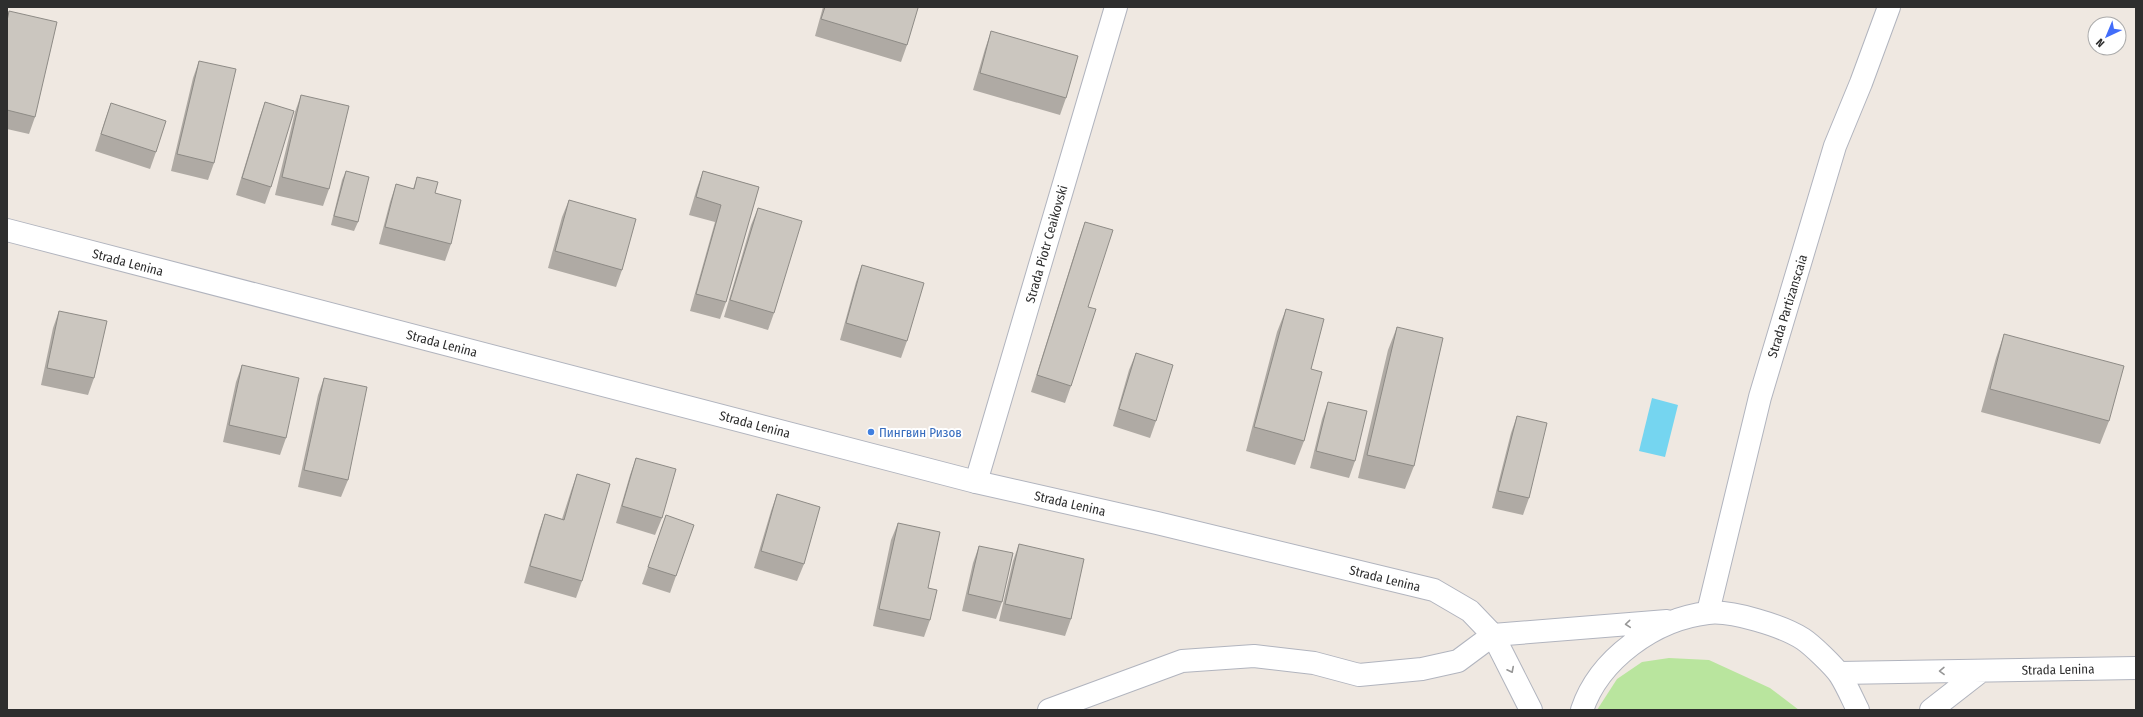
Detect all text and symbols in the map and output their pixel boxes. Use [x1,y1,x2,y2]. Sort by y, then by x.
north arrow [2087,16,2127,56]
text: N [2094,36,2107,50]
street label: Strada Piotr Ceaikovski [1022,183,1070,305]
street label: Strada Lenina [91,246,165,279]
street label: Strada Partizanscaia [1765,253,1810,360]
street label: Strada Lenina [405,327,479,360]
street label: Strada Lenina [718,408,792,441]
place label: Пингвин Ризов [879,425,962,440]
marker: Пингвин Ризов [866,427,876,437]
street label: Strada Lenina [1033,488,1107,519]
street label: Strada Lenina [1348,562,1422,595]
one-way arrow [1625,619,1631,628]
street label: Strada Lenina [2021,661,2095,678]
one-way arrow [1506,666,1513,673]
one-way arrow [1939,667,1945,676]

